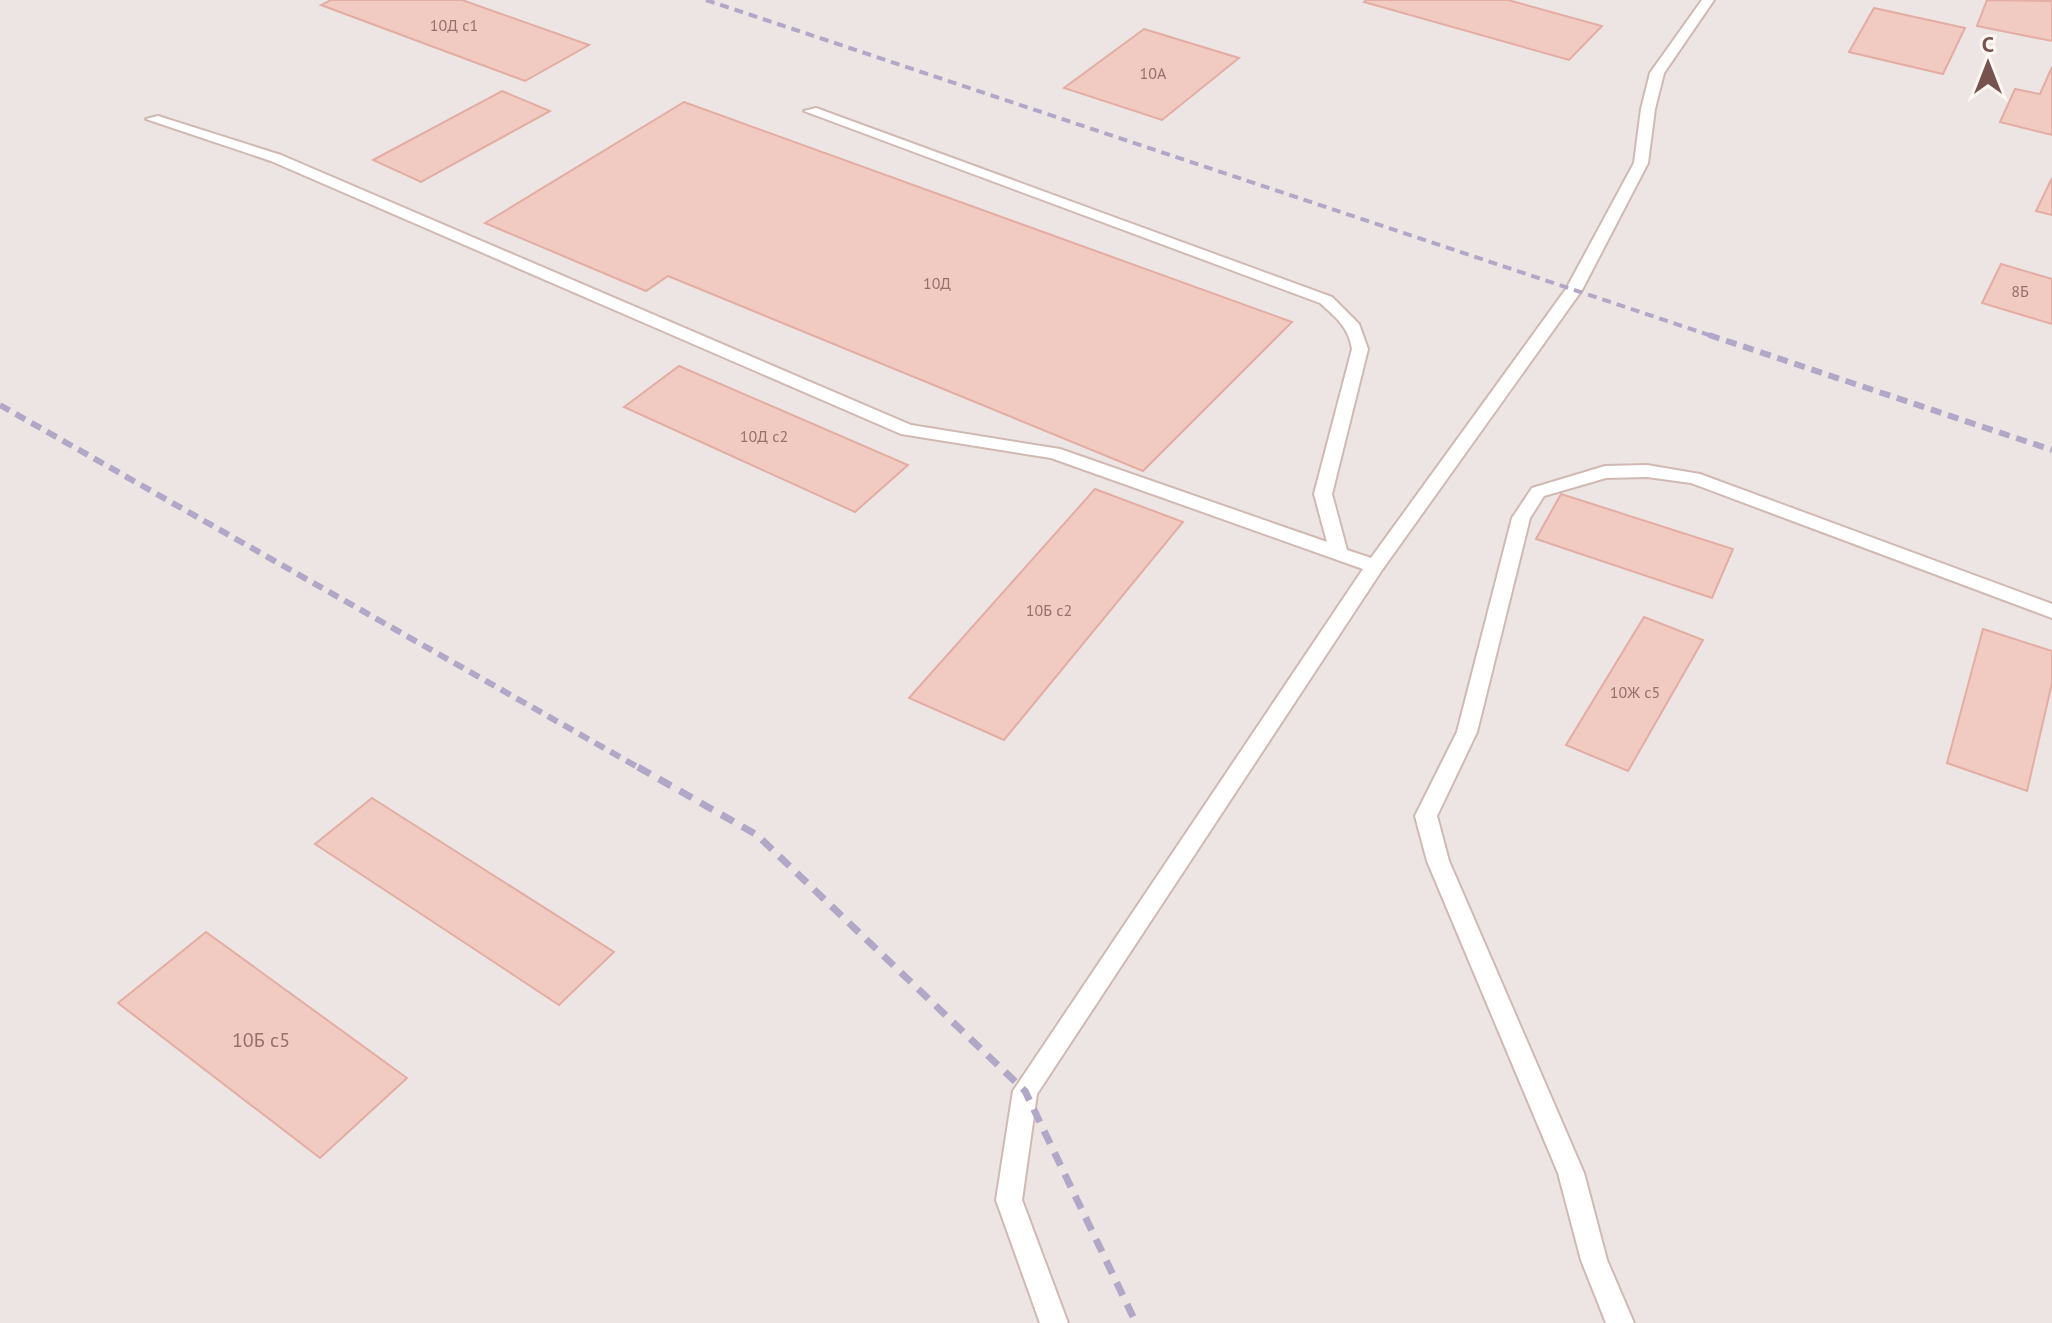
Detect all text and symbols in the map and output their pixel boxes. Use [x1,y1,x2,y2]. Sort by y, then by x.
house number: 10Д с1 [430,15,478,35]
north arrow [1948,24,2028,104]
text: С [1982,30,1994,58]
house number: 10А [1140,63,1167,83]
house number: 10Д [923,273,951,293]
house number: 8Б [2011,281,2029,301]
house number: 10Д с2 [740,426,788,446]
house number: 10Б с2 [1026,600,1072,620]
house number: 10Ж с5 [1610,682,1660,702]
house number: 10Б с5 [232,1027,290,1053]

